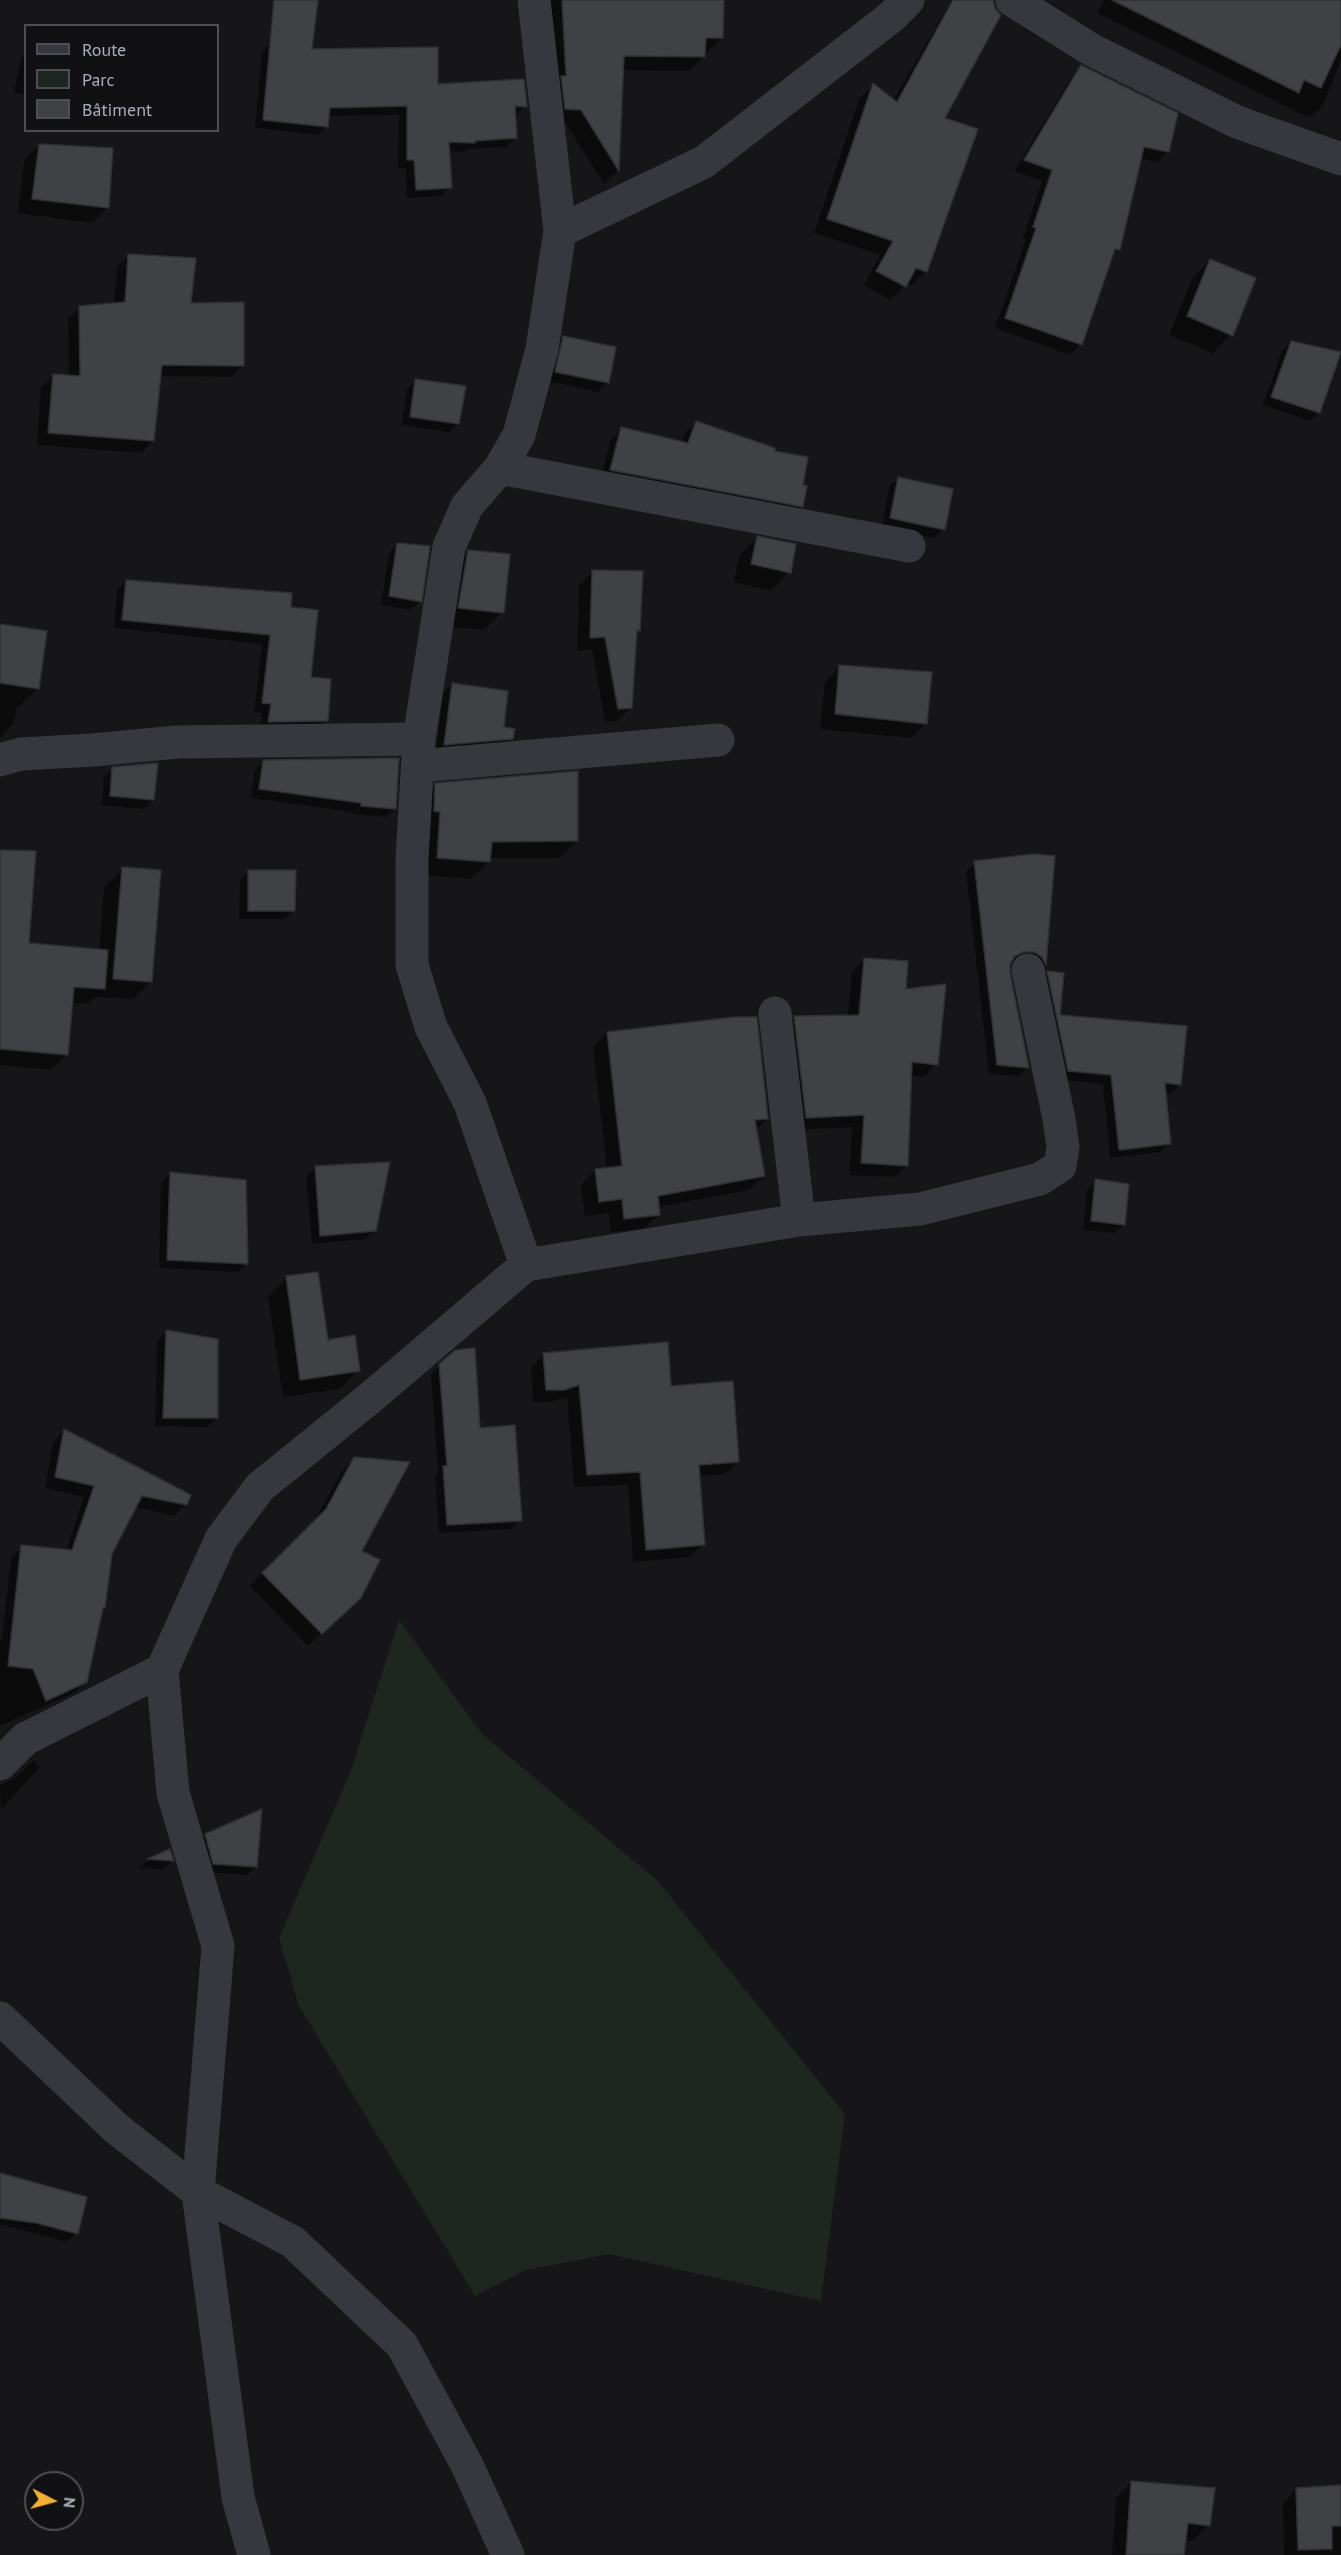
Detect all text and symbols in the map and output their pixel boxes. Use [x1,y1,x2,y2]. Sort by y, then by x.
legend [24,24,219,132]
text: Route [82,38,126,61]
text: Parc [82,68,115,91]
text: Bâtiment [82,98,152,121]
north arrow [24,2471,84,2531]
text: N [59,2496,80,2509]

